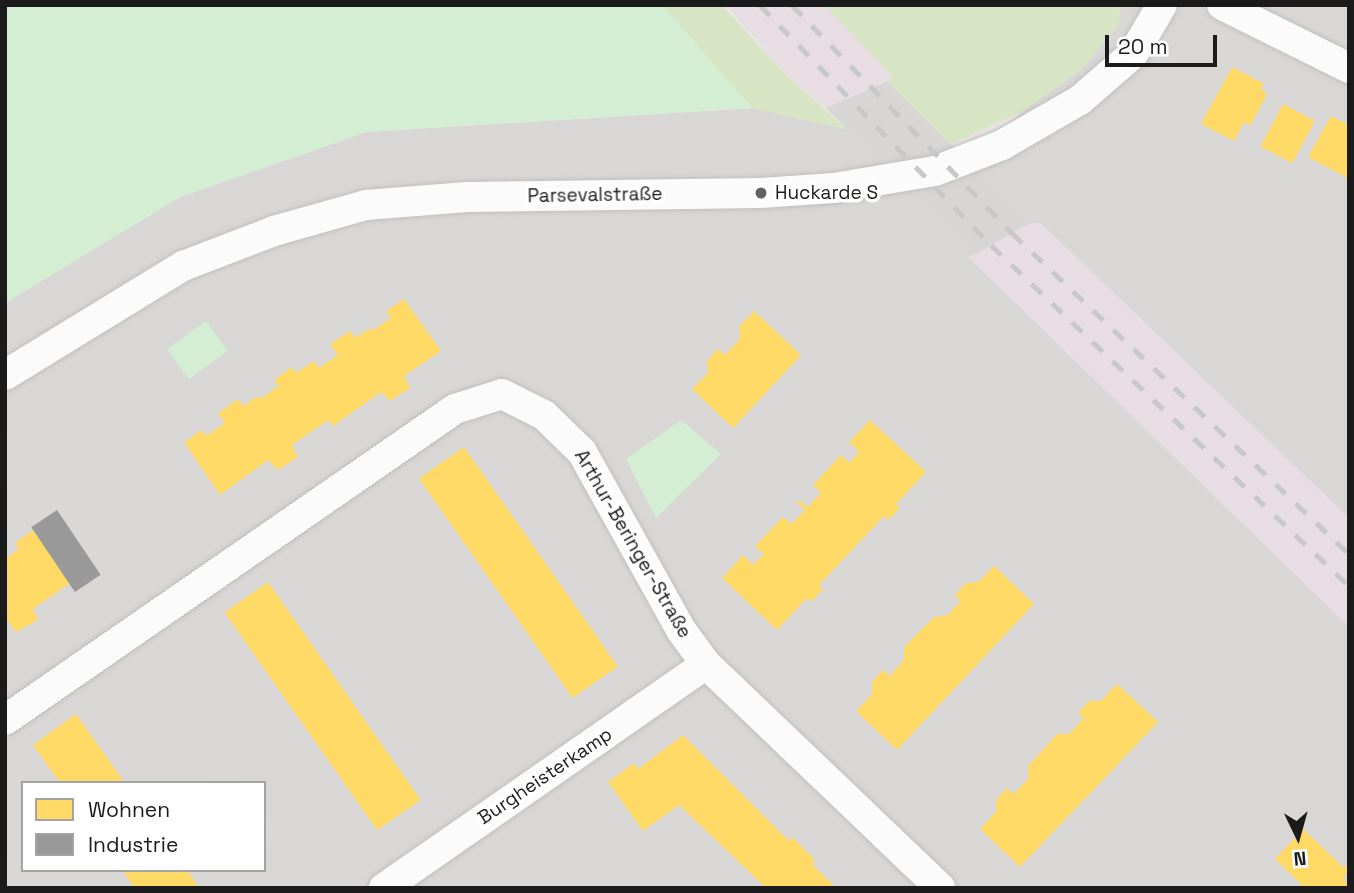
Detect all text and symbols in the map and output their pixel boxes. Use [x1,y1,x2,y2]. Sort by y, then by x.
scale bar [1109,21,1221,65]
text: 20 m [1118,33,1168,60]
street label: Parsevalstraße [527,182,663,208]
place label: Huckarde S [775,182,878,204]
marker: Huckarde S [753,185,769,201]
street label: Arthur-Beringer-Straße [570,446,696,642]
street label: Burgheisterkamp [474,723,616,829]
legend [21,781,266,872]
text: Wohnen [88,796,170,823]
north arrow [1263,802,1333,872]
text: Industrie [88,831,178,858]
text: N [1292,845,1307,871]

